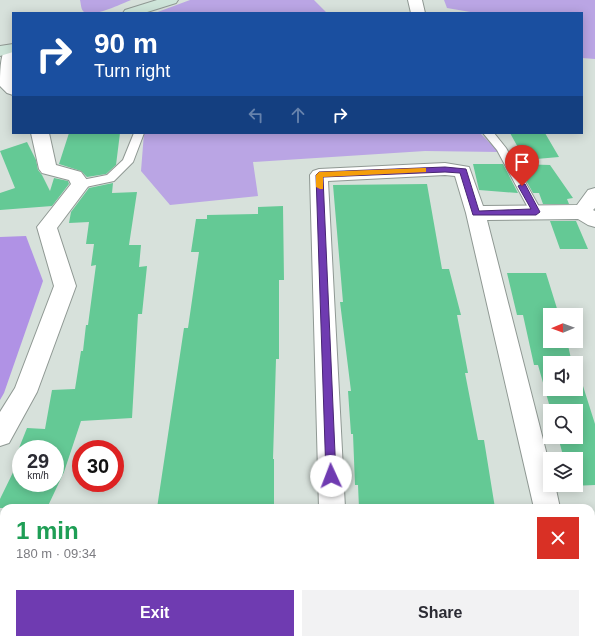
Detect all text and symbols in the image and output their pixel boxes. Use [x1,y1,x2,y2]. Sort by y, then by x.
icon: right [28,28,80,80]
text: 90 m [94,28,158,59]
text: Turn right [94,61,170,81]
icon: left [245,104,267,126]
icon: ahead [287,104,309,126]
icon: right [329,104,351,126]
pin [505,145,539,186]
icon: arrive [511,151,533,173]
north arrow [543,308,583,348]
map controls [543,308,583,492]
button: sound [543,356,583,396]
button: search [543,404,583,444]
speed limit sign: 30 [72,440,124,492]
text: 29 [27,450,49,472]
button: layers [543,452,583,492]
position arrow [310,455,352,497]
text: km/h [27,470,49,481]
text: 1 min [16,517,79,544]
button: close [537,517,579,559]
text: 180 m · 09:34 [16,546,96,561]
button: Exit [16,590,294,636]
button: Share [302,590,579,636]

